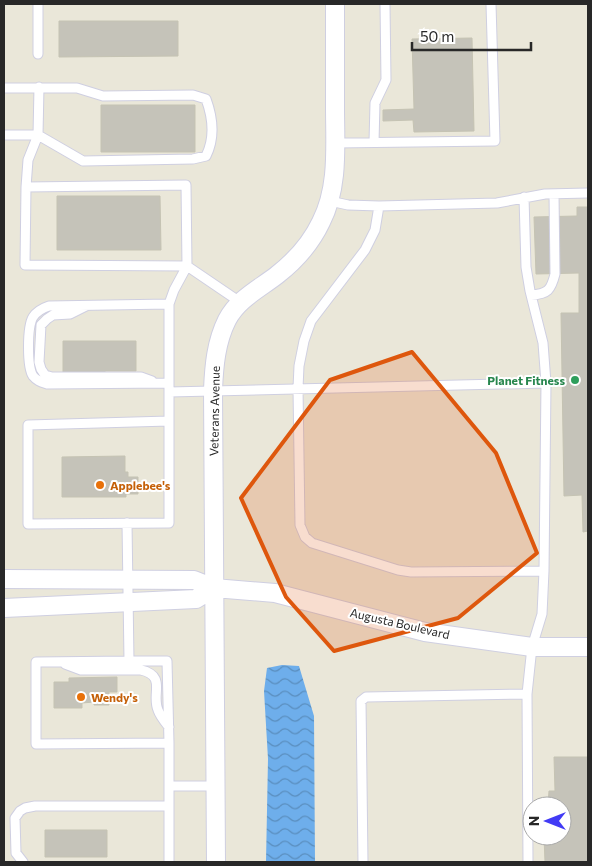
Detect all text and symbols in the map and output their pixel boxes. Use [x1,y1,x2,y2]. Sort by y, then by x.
scale bar [412,20,531,52]
text: 50 m [420,27,454,45]
street label: Veterans Avenue [206,366,222,456]
place label: Planet Fitness [487,373,565,387]
marker: Planet Fitness [569,374,581,386]
place label: Applebee's [110,478,171,492]
marker: Applebee's [94,479,106,491]
street label: Augusta Boulevard [349,605,451,641]
place label: Wendy's [91,690,138,704]
marker: Wendy's [75,691,87,703]
north arrow [522,796,572,846]
text: N [525,816,542,826]

